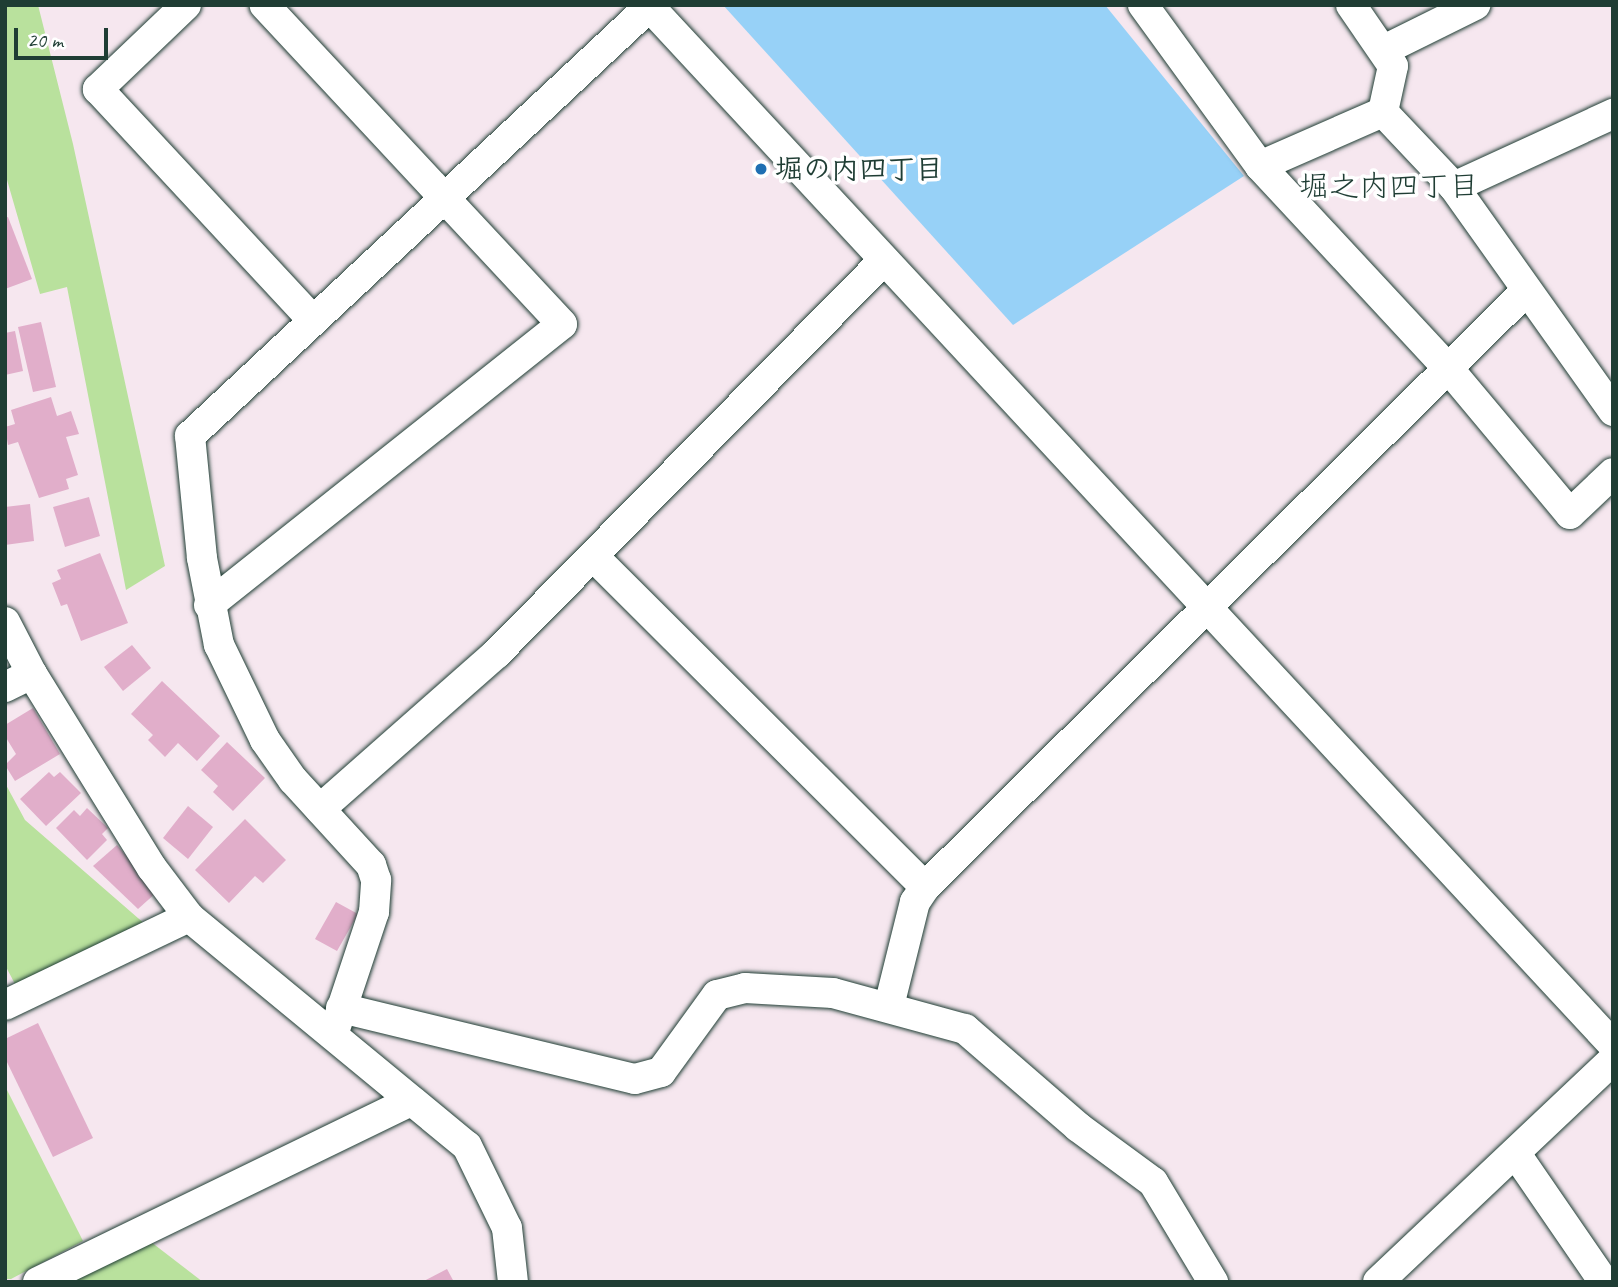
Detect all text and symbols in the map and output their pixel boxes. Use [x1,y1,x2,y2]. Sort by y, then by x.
scale bar [18,14,112,58]
text: 20 m [27,27,63,53]
place label: 堀の内四丁目 [775,152,943,186]
marker: 堀の内四丁目 [753,161,769,177]
district label: 堀之内四丁目 [1299,168,1479,204]

